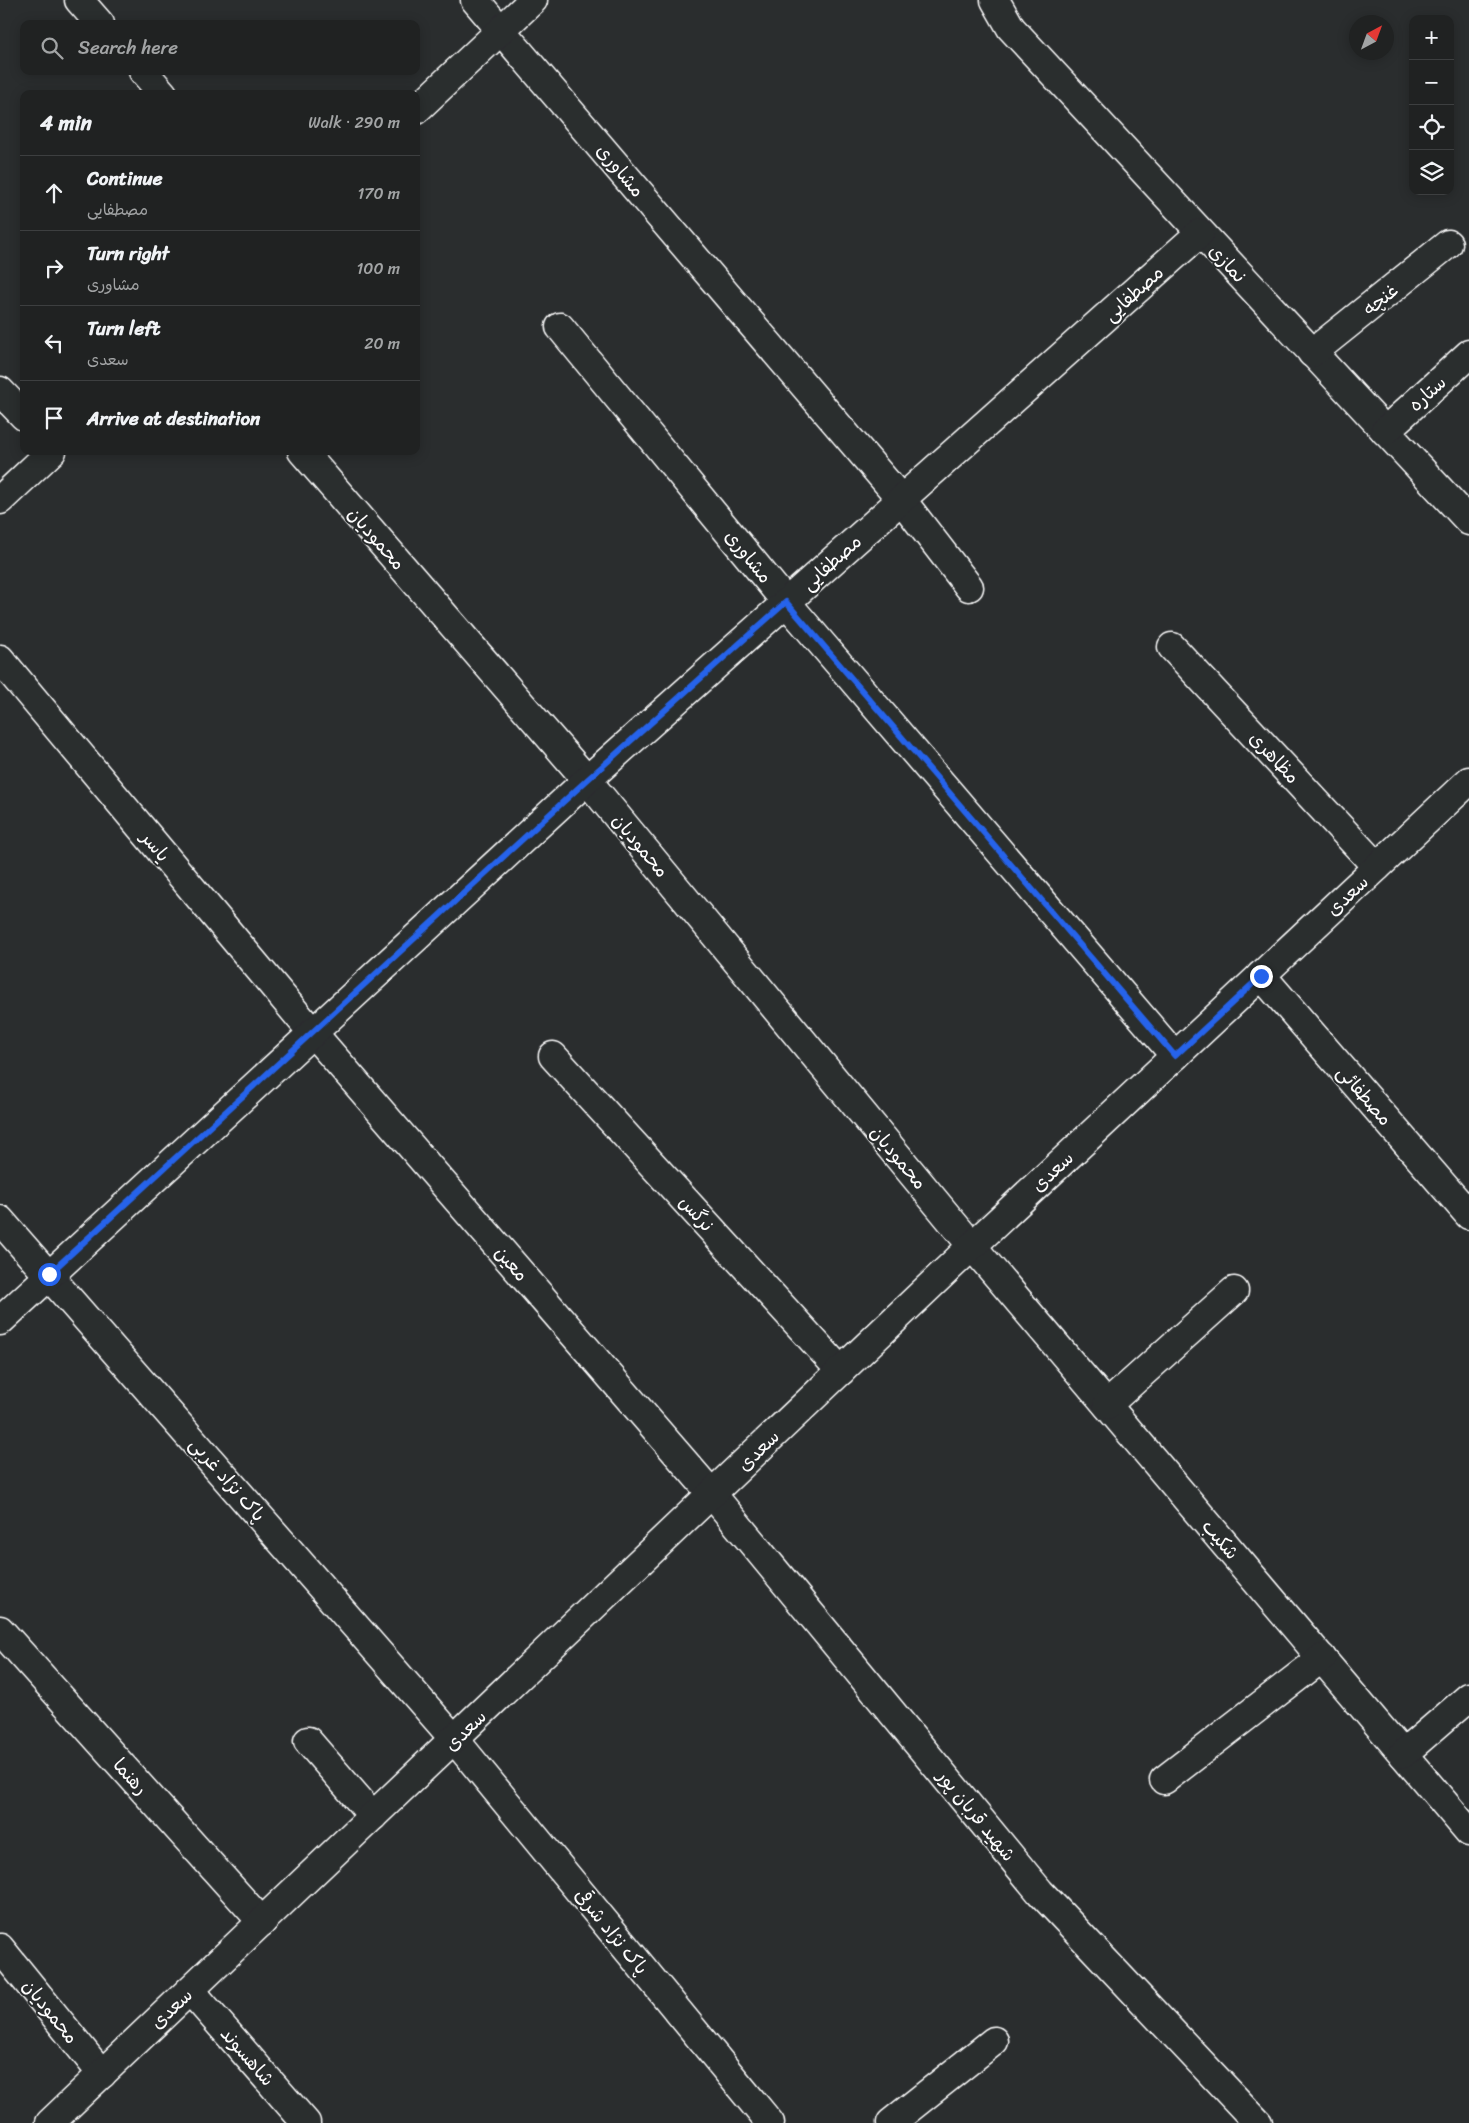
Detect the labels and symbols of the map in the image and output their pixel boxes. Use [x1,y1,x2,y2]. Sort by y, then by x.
north arrow [1349,15,1394,60]
street label: مشاوری [588,136,653,205]
street label: نمازی [1200,236,1255,291]
street label: مصطفایی [1095,257,1171,330]
street label: غنچه [1355,274,1406,324]
street label: ستاره [1400,367,1454,420]
street label: محمودیان [339,499,414,578]
street label: مشاوری [716,522,781,591]
street label: مصطفایی [793,526,869,599]
street label: مظاهری [1241,723,1308,792]
street label: محمودیان [604,806,678,885]
street label: یاسر [131,821,179,870]
street label: سعدی [1318,866,1377,924]
route end [1250,965,1273,988]
street label: مصطفائی [1328,1057,1401,1133]
street label: محمودیان [862,1118,936,1197]
street label: سعدی [1023,1142,1082,1200]
street label: نرگس [671,1187,723,1240]
street label: معین [486,1238,537,1289]
route start [38,1263,61,1286]
street label: سعدی [729,1421,788,1479]
street label: پاک نژاد غربی [181,1429,274,1529]
street label: شکیب [1193,1511,1248,1567]
street label: سعدی [436,1701,495,1759]
street label: رهنما [105,1750,157,1803]
street label: شهید قربان پور [927,1760,1024,1869]
street label: پاک نژاد شرقی [566,1880,657,1982]
street label: محمودیان [14,1971,87,2051]
street label: سعدی [142,1979,201,2037]
street label: شاهسوند [212,2019,283,2094]

